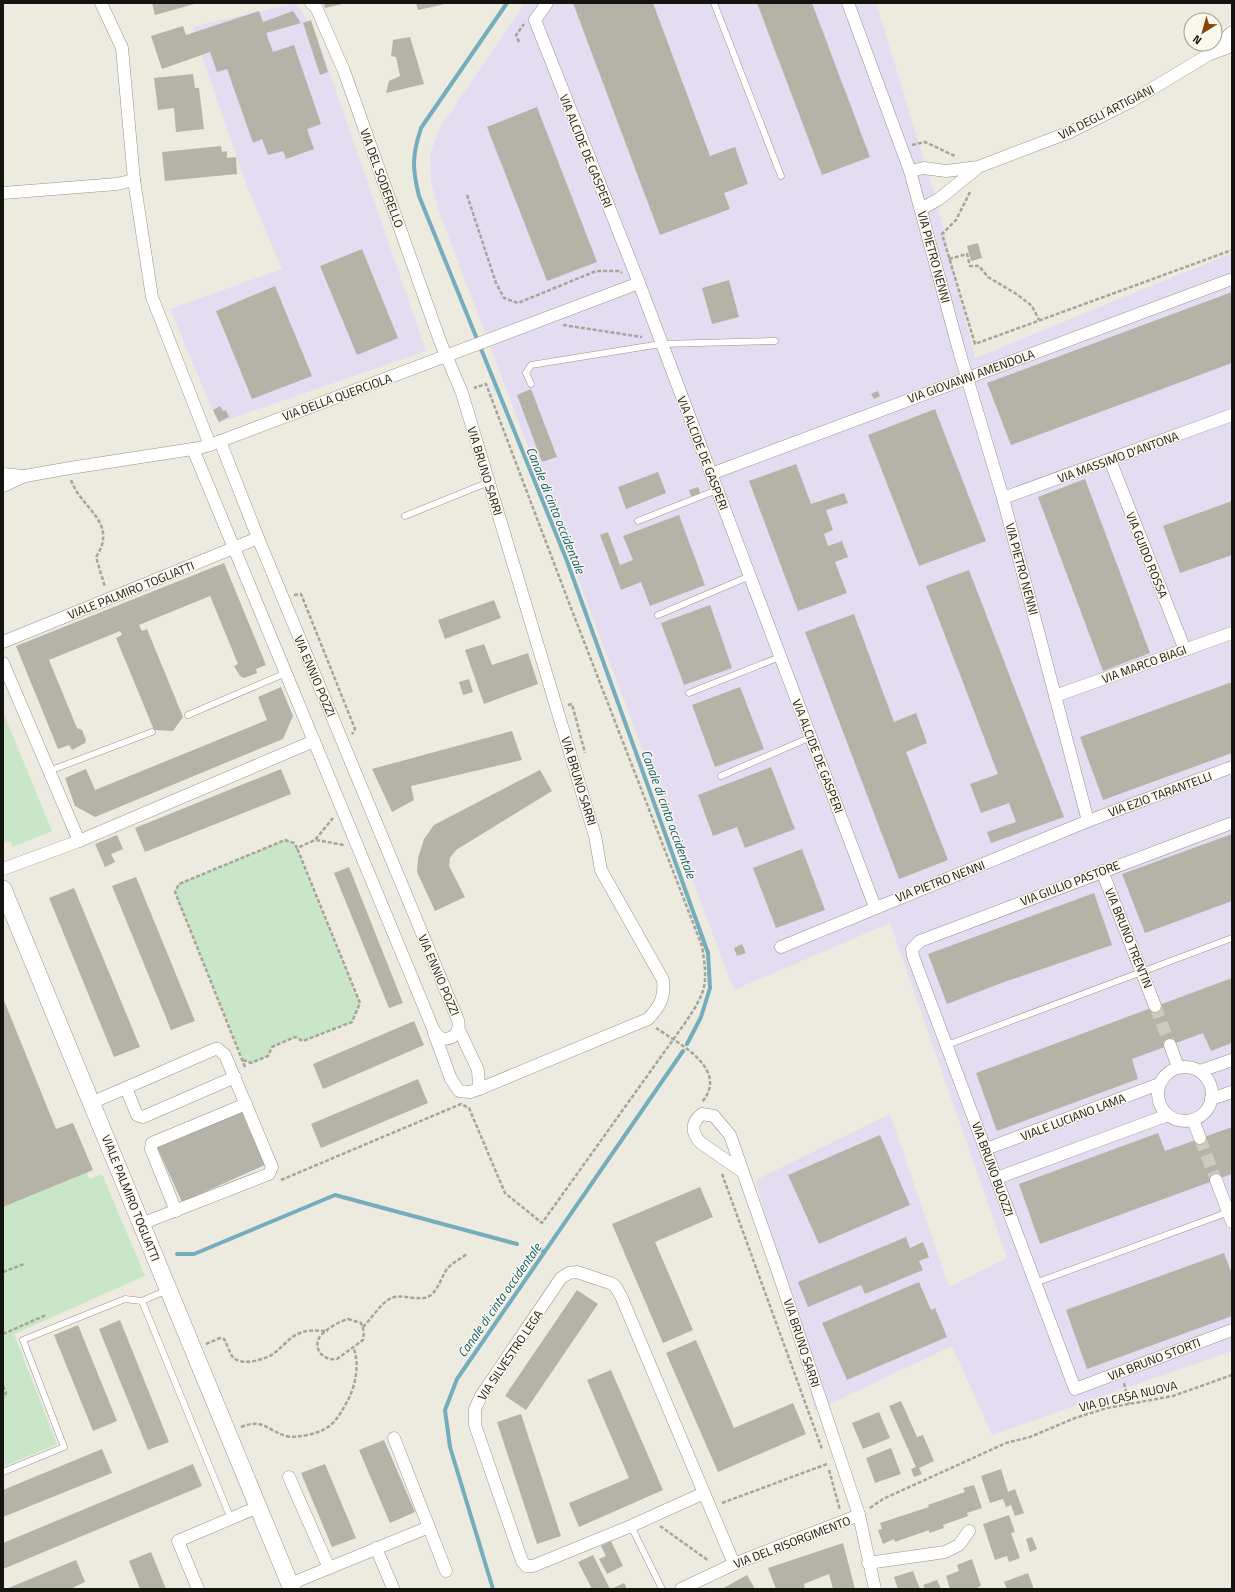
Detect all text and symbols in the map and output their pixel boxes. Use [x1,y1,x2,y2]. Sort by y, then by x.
north arrow [1183,12,1223,52]
text: N [1189,31,1205,49]
street label: VIA DEGLI ARTIGIANI [1055,80,1157,144]
street label: VIA ALCIDE DE GASPERI [555,91,617,211]
street label: VIA DEL SODERELLO [355,126,409,230]
street label: VIA PIETRO NENNI [913,209,955,305]
street label: VIA GIOVANNI AMENDOLA [905,344,1037,408]
street label: VIA DELLA QUERCIOLA [280,368,394,426]
street label: VIA ALCIDE DE GASPERI [672,393,734,513]
street label: VIA BRUNO SARRI [462,424,508,518]
street label: VIA MASSIMO D'ANTONA [1055,426,1181,488]
water label: Canale di cinta occidentale [521,444,591,577]
street label: VIA GUIDO ROSSA [1121,509,1173,601]
street label: VIA PIETRO NENNI [1001,521,1043,617]
street label: VIALE PALMIRO TOGLIATTI [65,556,197,624]
street label: VIA ENNIO POZZI [289,632,341,720]
street label: VIA MARCO BIAGI [1099,640,1189,688]
street label: VIA ALCIDE DE GASPERI [787,696,849,816]
street label: VIA BRUNO SARRI [556,734,602,828]
water label: Canale di cinta occidentale [636,747,702,882]
street label: VIA EZIO TARANTELLI [1105,766,1215,822]
street label: VIA PIETRO NENNI [892,855,988,907]
street label: VIA GIULIO PASTORE [1017,855,1123,911]
street label: VIA BRUNO TRENTIN [1100,885,1158,991]
street label: VIA ENNIO POZZI [413,931,465,1019]
street label: VIALE LUCIANO LAMA [1018,1088,1128,1146]
street label: VIA BRUNO BUOZZI [967,1119,1019,1219]
street label: VIALE PALMIRO TOGLIATTI [97,1132,165,1264]
water label: Canale di cinta occidentale [452,1238,547,1361]
street label: VIA BRUNO SARRI [779,1296,825,1390]
street label: VIA SILVESTRO LEGA [473,1306,547,1404]
street label: VIA BRUNO STORTI [1105,1333,1203,1385]
street label: VIA DI CASA NUOVA [1077,1375,1179,1417]
street label: VIA DEL RISORGIMENTO [731,1511,853,1573]

